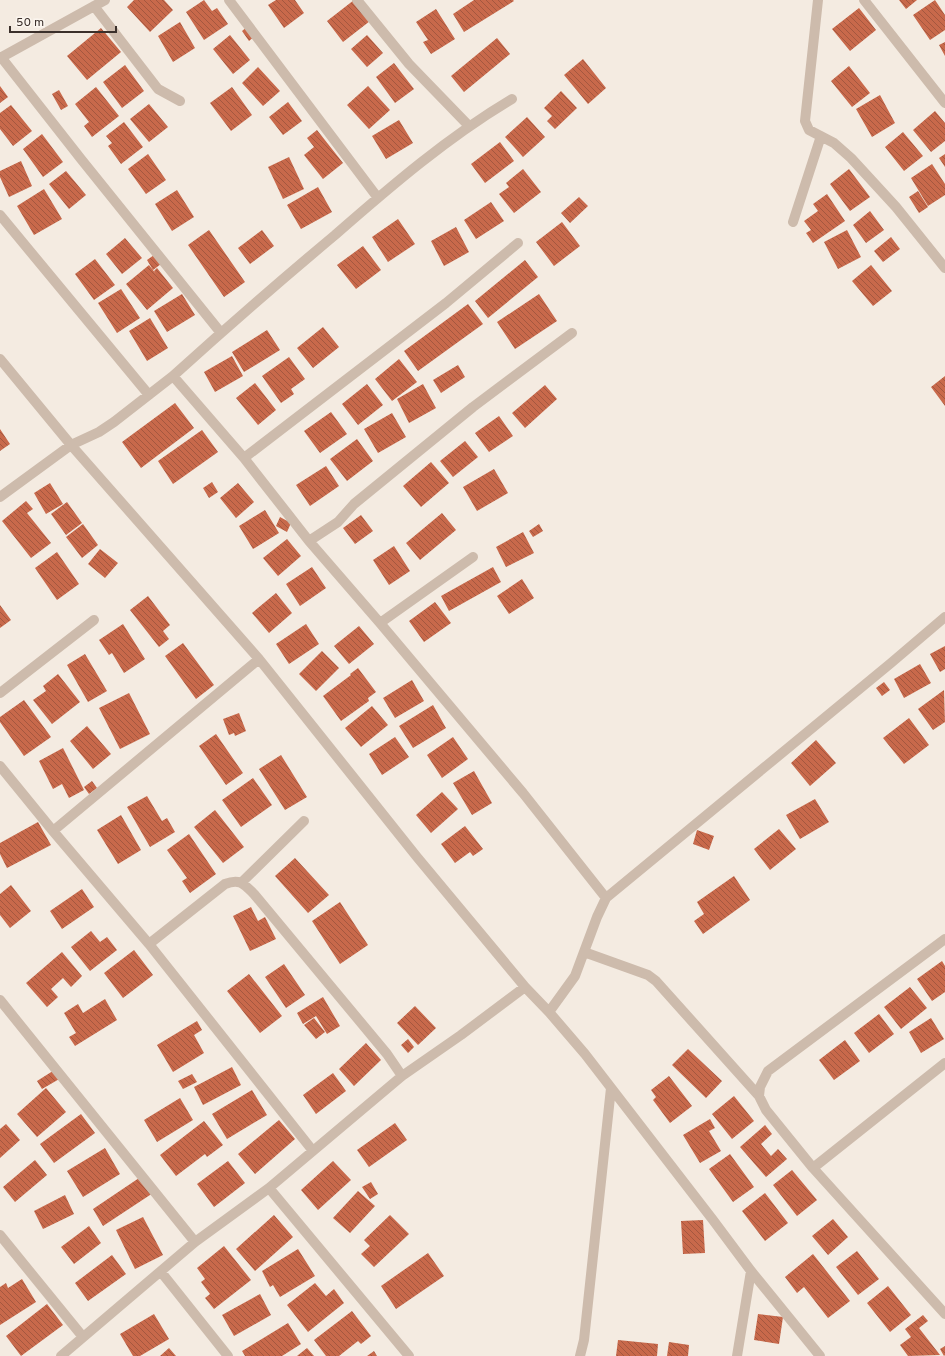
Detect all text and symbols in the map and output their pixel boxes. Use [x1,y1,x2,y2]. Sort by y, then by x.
scale bar [10,8,116,34]
text: 50 m [16,15,44,31]

